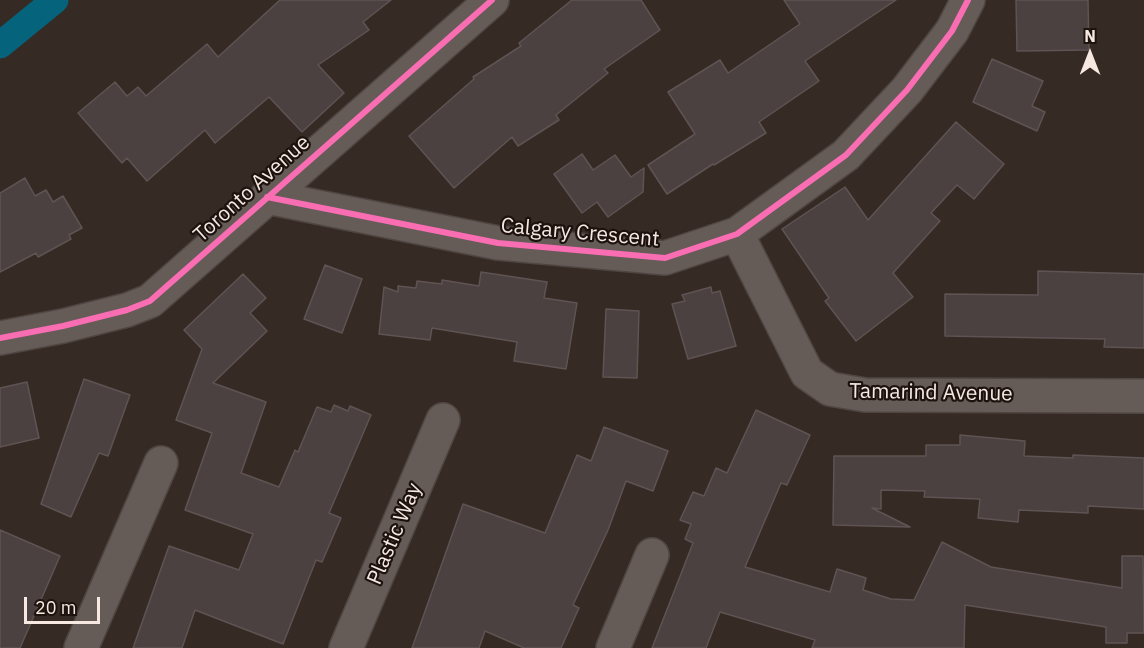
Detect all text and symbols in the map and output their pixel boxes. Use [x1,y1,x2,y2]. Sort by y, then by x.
north arrow [1060,24,1120,84]
text: N [1084,26,1096,46]
street label: Toronto Avenue [189,130,315,248]
street label: Calgary Crescent [500,214,660,252]
street label: Tamarind Avenue [849,379,1013,407]
street label: Plastic Way [362,479,428,589]
scale bar [27,585,104,623]
text: 20 m [35,596,77,619]

